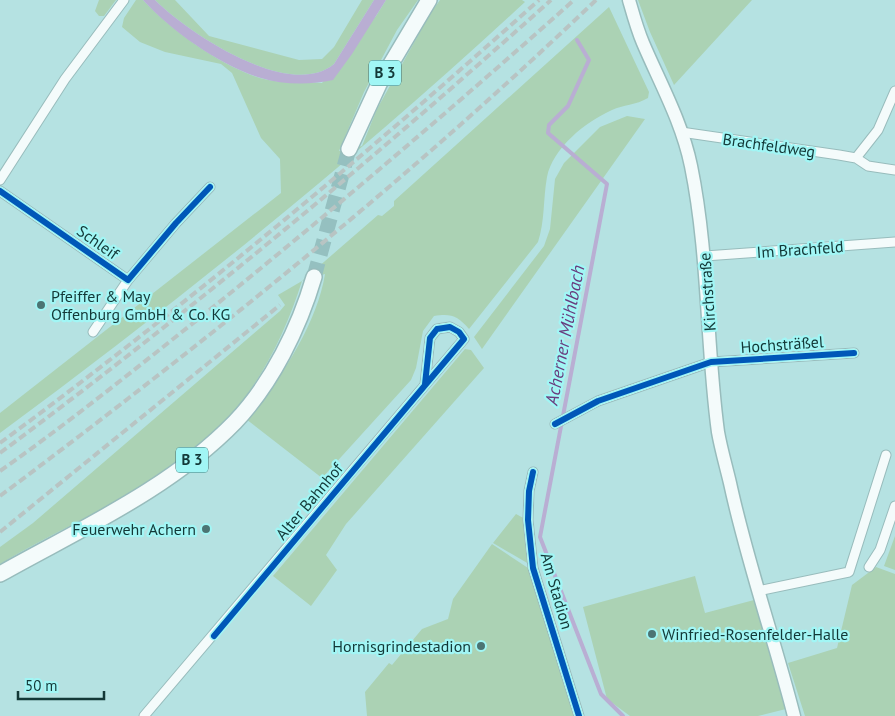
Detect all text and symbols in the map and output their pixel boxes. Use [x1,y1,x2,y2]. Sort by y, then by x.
road number: B 3 [369,60,401,86]
street label: Brachfeldweg [721,129,817,161]
street label: Schleif [73,220,124,264]
street label: Im Brachfeld [756,236,844,262]
street label: Kirchstraße [694,252,720,332]
water label: Acherner Mühlbach [539,263,589,408]
place label: Pfeiffer & May Offenburg GmbH & Co. KG [51,286,230,324]
marker: Pfeiffer & May Offenburg GmbH & Co. KG [35,299,47,311]
street label: Hochsträßel [740,331,824,357]
road number: B 3 [176,448,208,472]
street label: Alter Bahnhof [271,458,347,543]
place label: Feuerwehr Achern [72,519,196,539]
marker: Feuerwehr Achern [200,523,212,535]
street label: Am Stadion [537,550,577,632]
place label: Winfried-Rosenfelder-Halle [662,624,848,644]
marker: Winfried-Rosenfelder-Halle [646,628,658,640]
place label: Hornisgrindestadion [332,636,471,656]
marker: Hornisgrindestadion [475,640,487,652]
scale bar [18,668,104,700]
text: 50 m [25,676,58,695]

